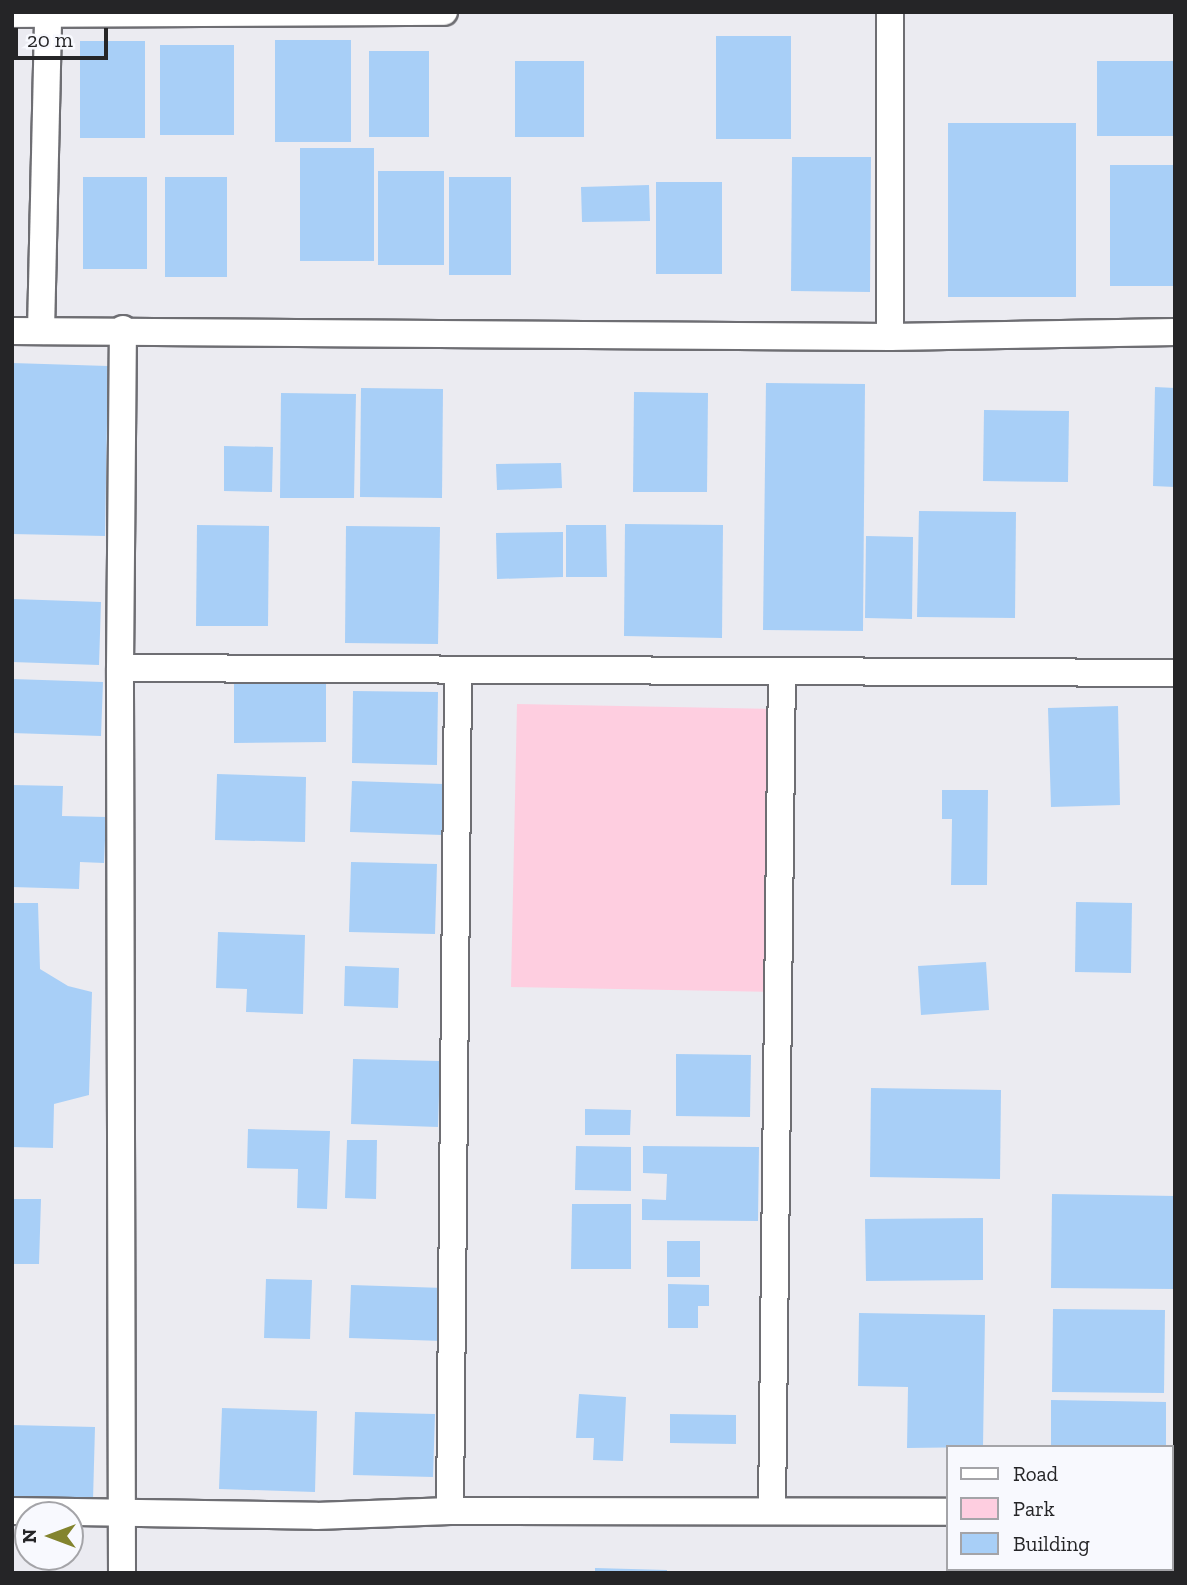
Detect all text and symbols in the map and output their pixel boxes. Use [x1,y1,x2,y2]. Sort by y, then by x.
scale bar [18,14,112,58]
text: 20 m [27,27,73,52]
legend [946,1445,1173,1571]
text: Road [1013,1461,1058,1486]
text: Park [1013,1496,1055,1521]
north arrow [14,1501,84,1571]
text: N [18,1529,41,1543]
text: Building [1013,1531,1090,1556]

